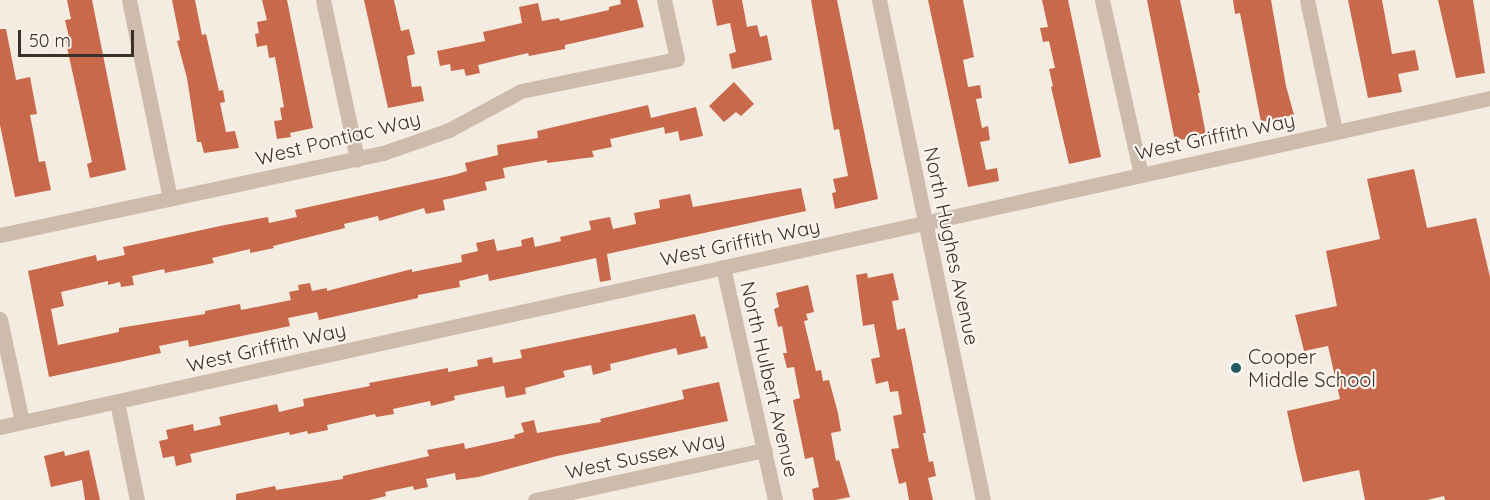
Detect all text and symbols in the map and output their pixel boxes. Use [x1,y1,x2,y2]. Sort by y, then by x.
scale bar [21,18,136,56]
text: 50 m [29,29,71,52]
street label: West Pontiac Way [253,106,423,170]
street label: West Griffith Way [1133,107,1297,165]
street label: North Hughes Avenue [919,145,985,347]
street label: West Griffith Way [658,213,822,271]
street label: North Hulbert Avenue [736,279,804,479]
street label: West Griffith Way [184,317,348,377]
place label: Cooper Middle School [1248,344,1376,391]
marker: Cooper Middle School [1229,361,1243,375]
street label: West Sussex Way [563,426,727,484]

